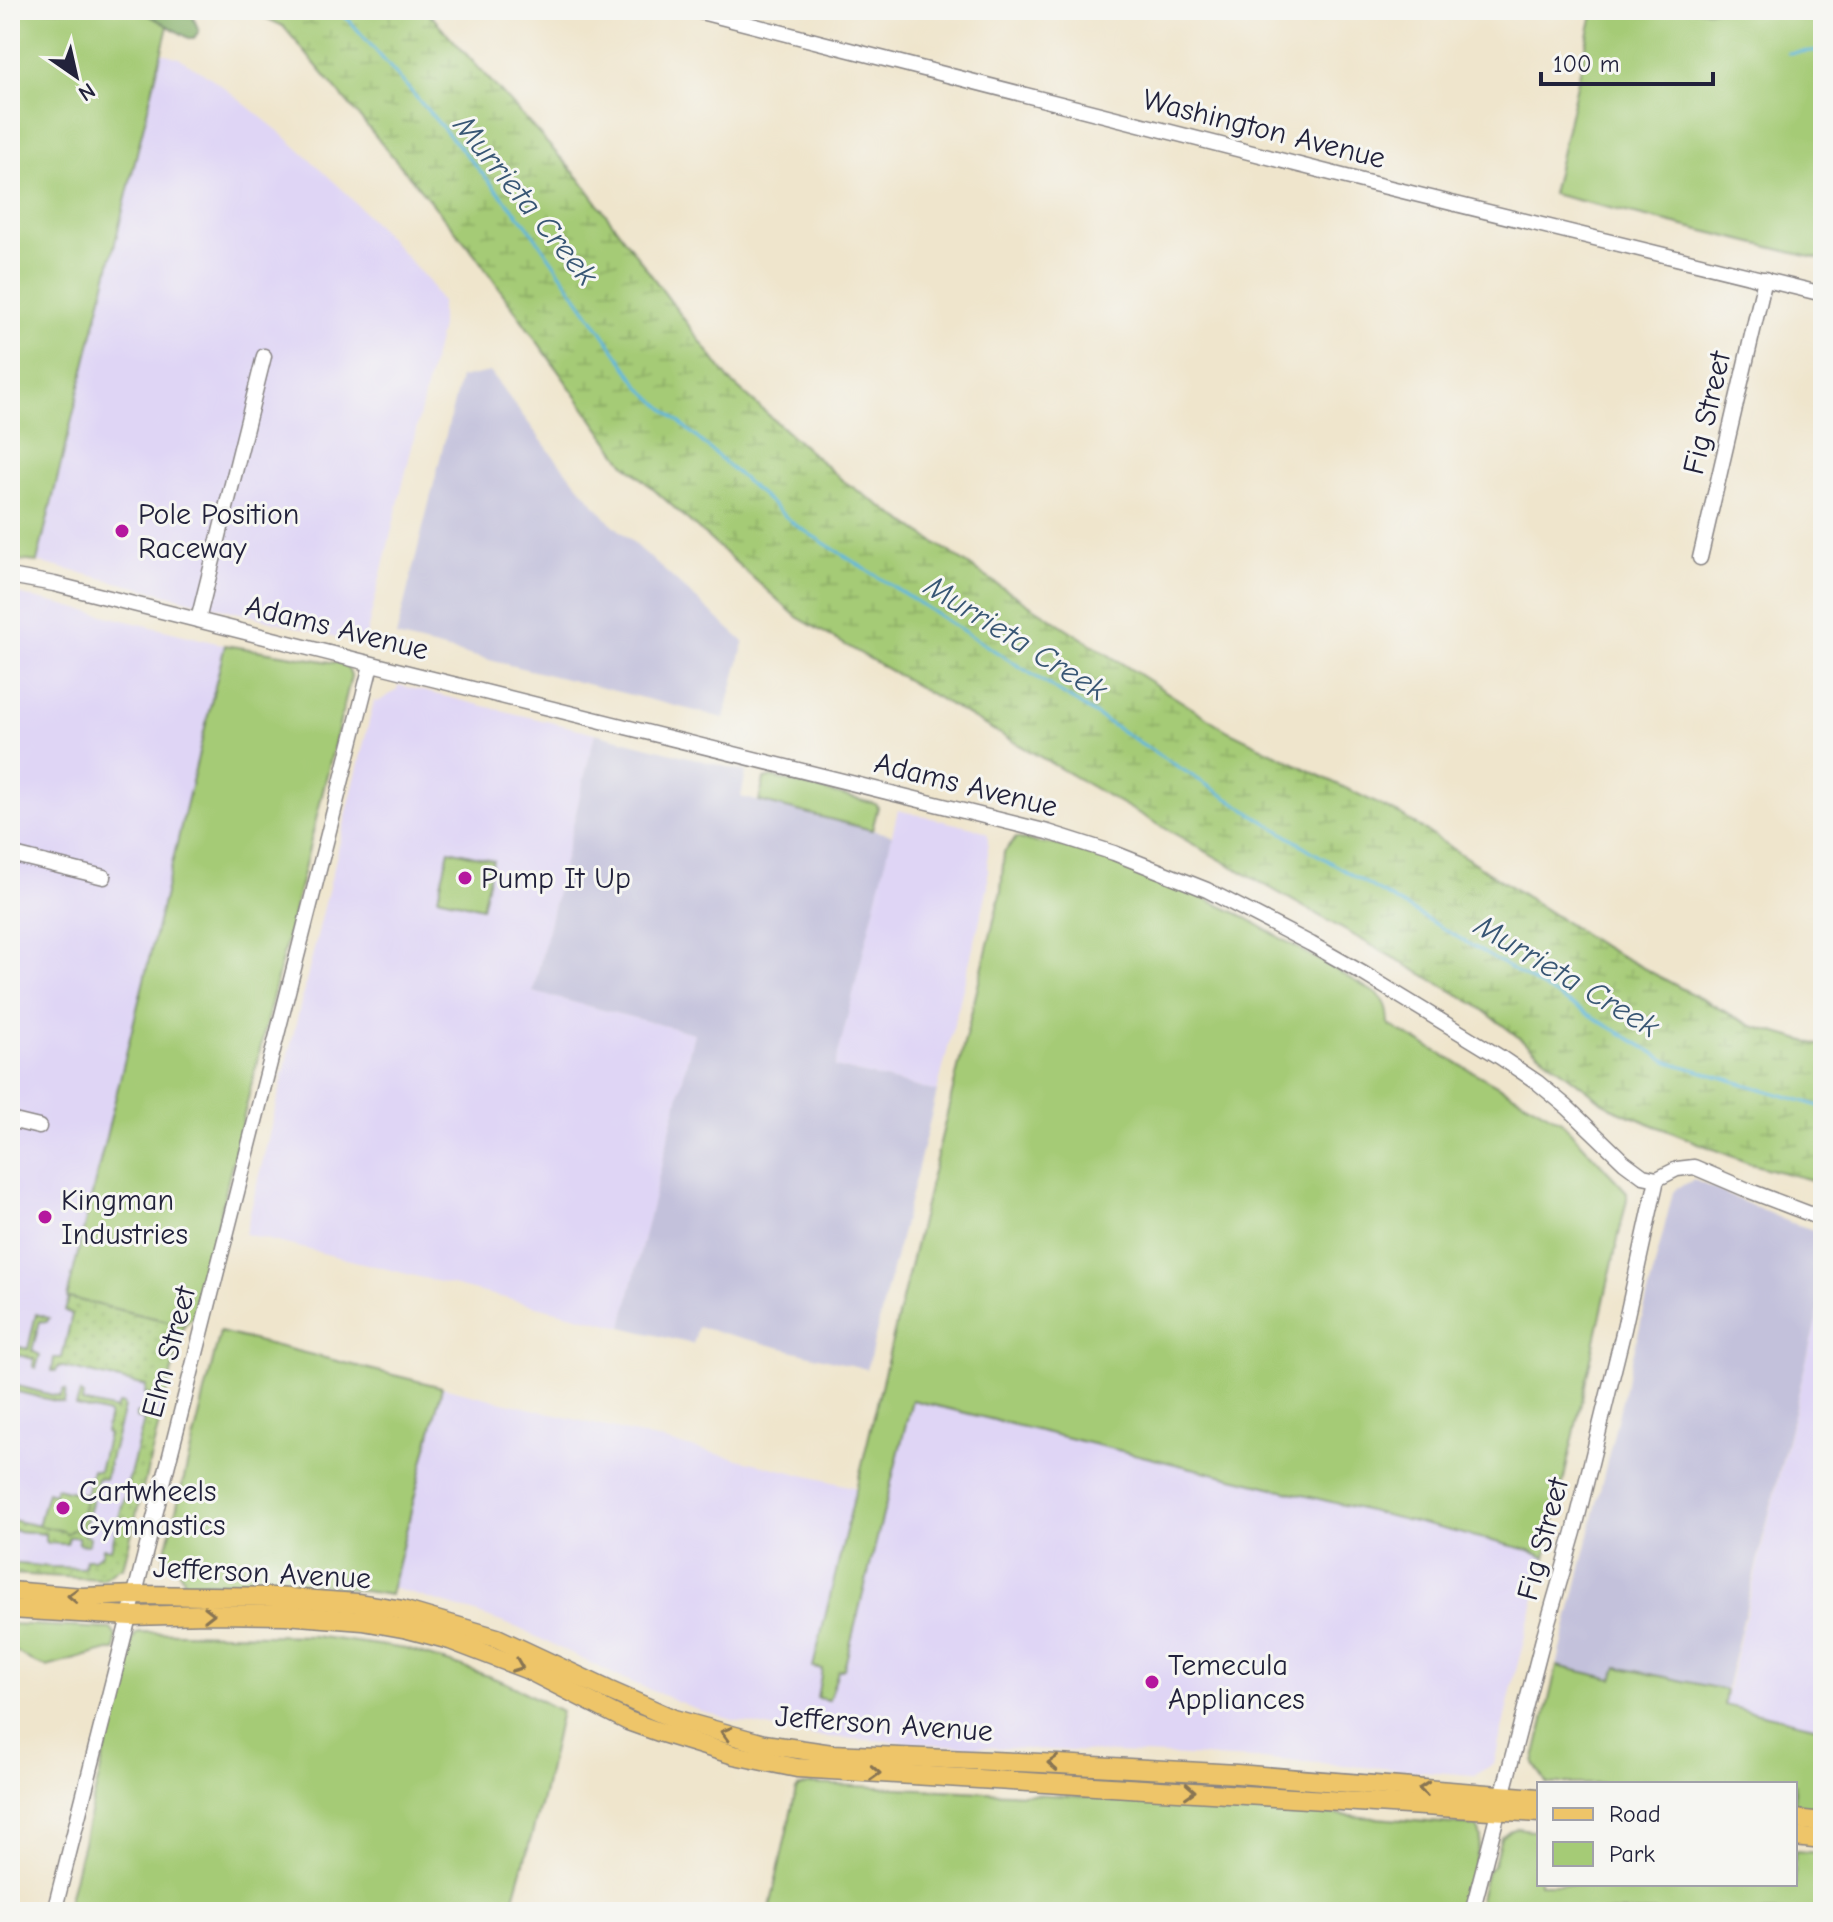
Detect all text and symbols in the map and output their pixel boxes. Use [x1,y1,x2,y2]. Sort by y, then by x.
north arrow [36,36,116,116]
scale bar [1541,36,1713,86]
text: 100 m [1553,50,1620,78]
text: N [73,77,100,107]
street label: Washington Avenue [1139,82,1389,176]
water label: Murrieta Creek [445,107,606,293]
street label: Fig Street [1676,347,1738,478]
place label: Pole Position Raceway [138,497,299,566]
marker: Pole Position Raceway [113,522,131,540]
water label: Murrieta Creek [917,567,1114,709]
street label: Adams Avenue [242,588,432,668]
street label: Adams Avenue [871,745,1061,825]
place label: Pump It Up [481,861,631,896]
marker: Pump It Up [456,869,474,887]
water label: Murrieta Creek [1467,906,1666,1046]
place label: Kingman Industries [61,1183,188,1252]
marker: Kingman Industries [36,1208,54,1226]
street label: Elm Street [135,1281,204,1422]
street label: Fig Street [1510,1473,1576,1604]
place label: Cartwheels Gymnastics [79,1474,226,1543]
marker: Cartwheels Gymnastics [54,1499,72,1517]
street label: Jefferson Avenue [152,1550,372,1596]
one-way arrow [66,1587,79,1604]
one-way arrow [203,1605,216,1623]
place label: Temecula Appliances [1168,1648,1305,1717]
one-way arrow [510,1656,524,1673]
marker: Temecula Appliances [1143,1673,1161,1691]
street label: Jefferson Avenue [774,1699,994,1749]
one-way arrow [720,1726,734,1742]
one-way arrow [1046,1755,1058,1772]
one-way arrow [869,1764,882,1781]
one-way arrow [1417,1780,1430,1797]
one-way arrow [1184,1782,1197,1799]
legend [1537,1782,1797,1886]
text: Road [1609,1800,1661,1828]
text: Park [1609,1840,1655,1868]

